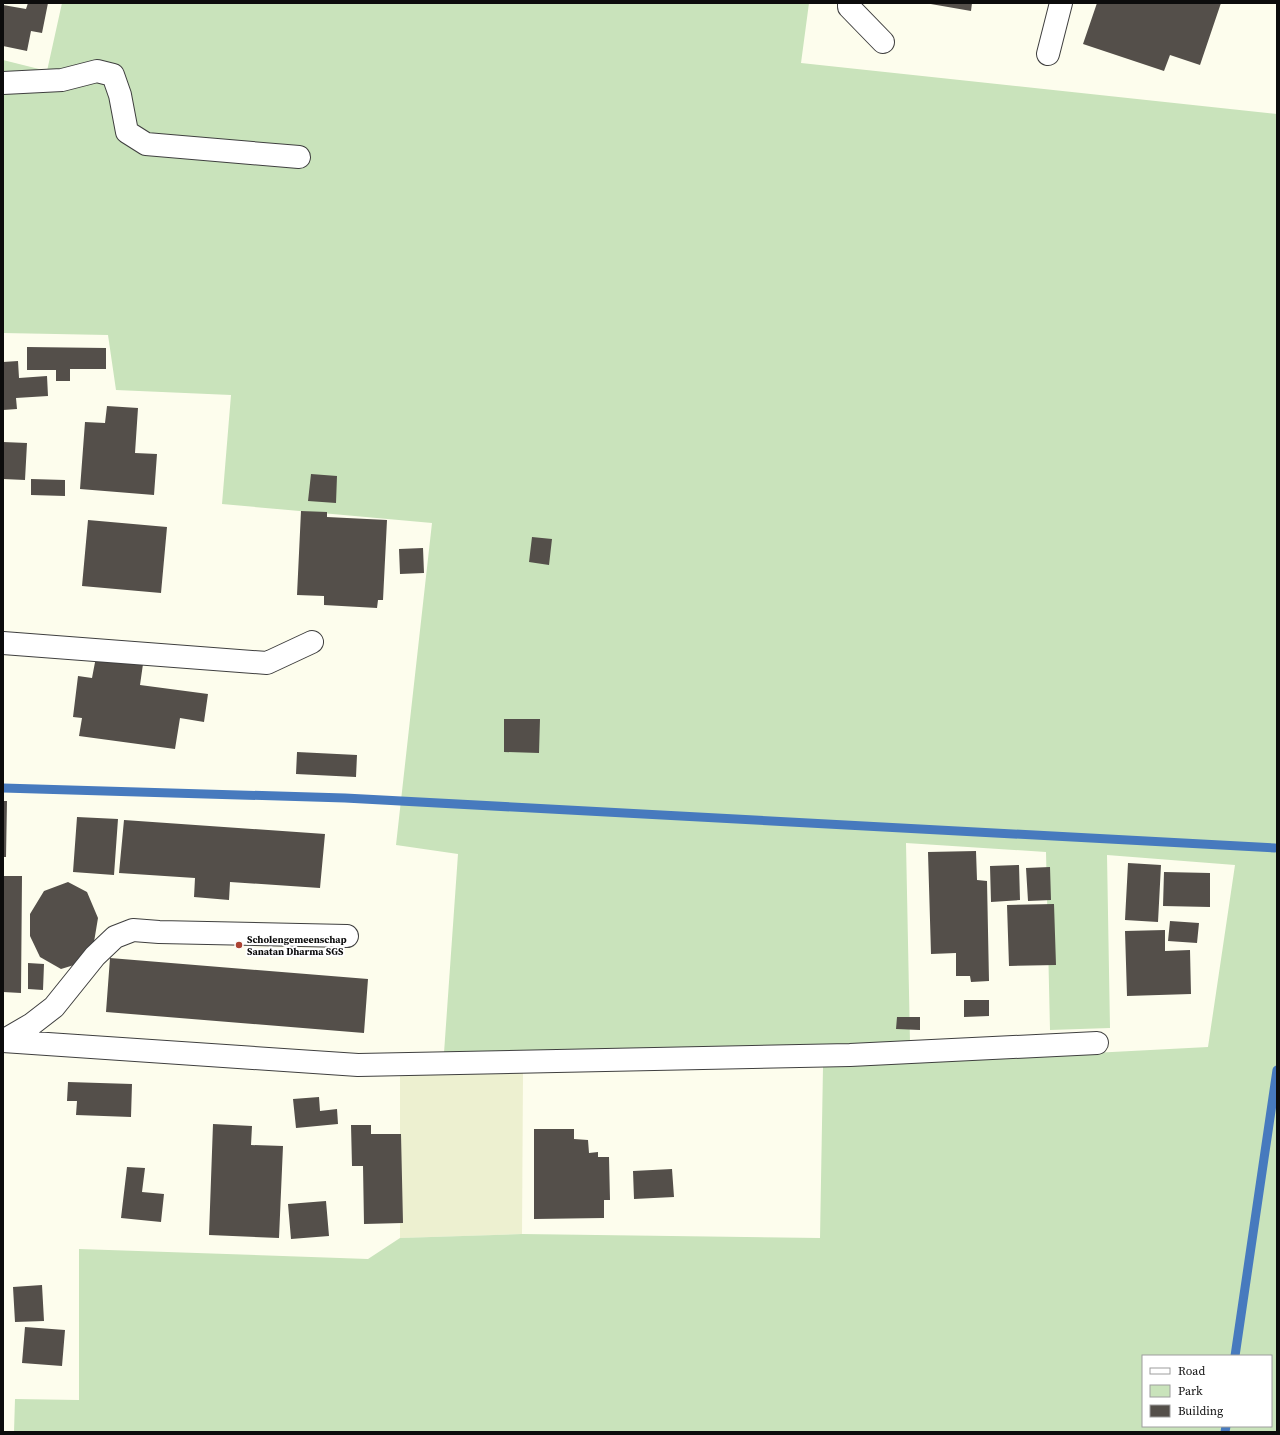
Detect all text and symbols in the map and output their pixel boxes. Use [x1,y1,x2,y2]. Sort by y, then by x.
place label: Scholengemeenschap Sanatan Dharma SGS [247,933,347,958]
marker: Scholengemeenschap Sanatan Dharma SGS [234,940,244,950]
legend [1142,1355,1272,1427]
text: Road [1178,1363,1205,1379]
text: Park [1178,1383,1203,1399]
text: Building [1178,1403,1223,1419]

